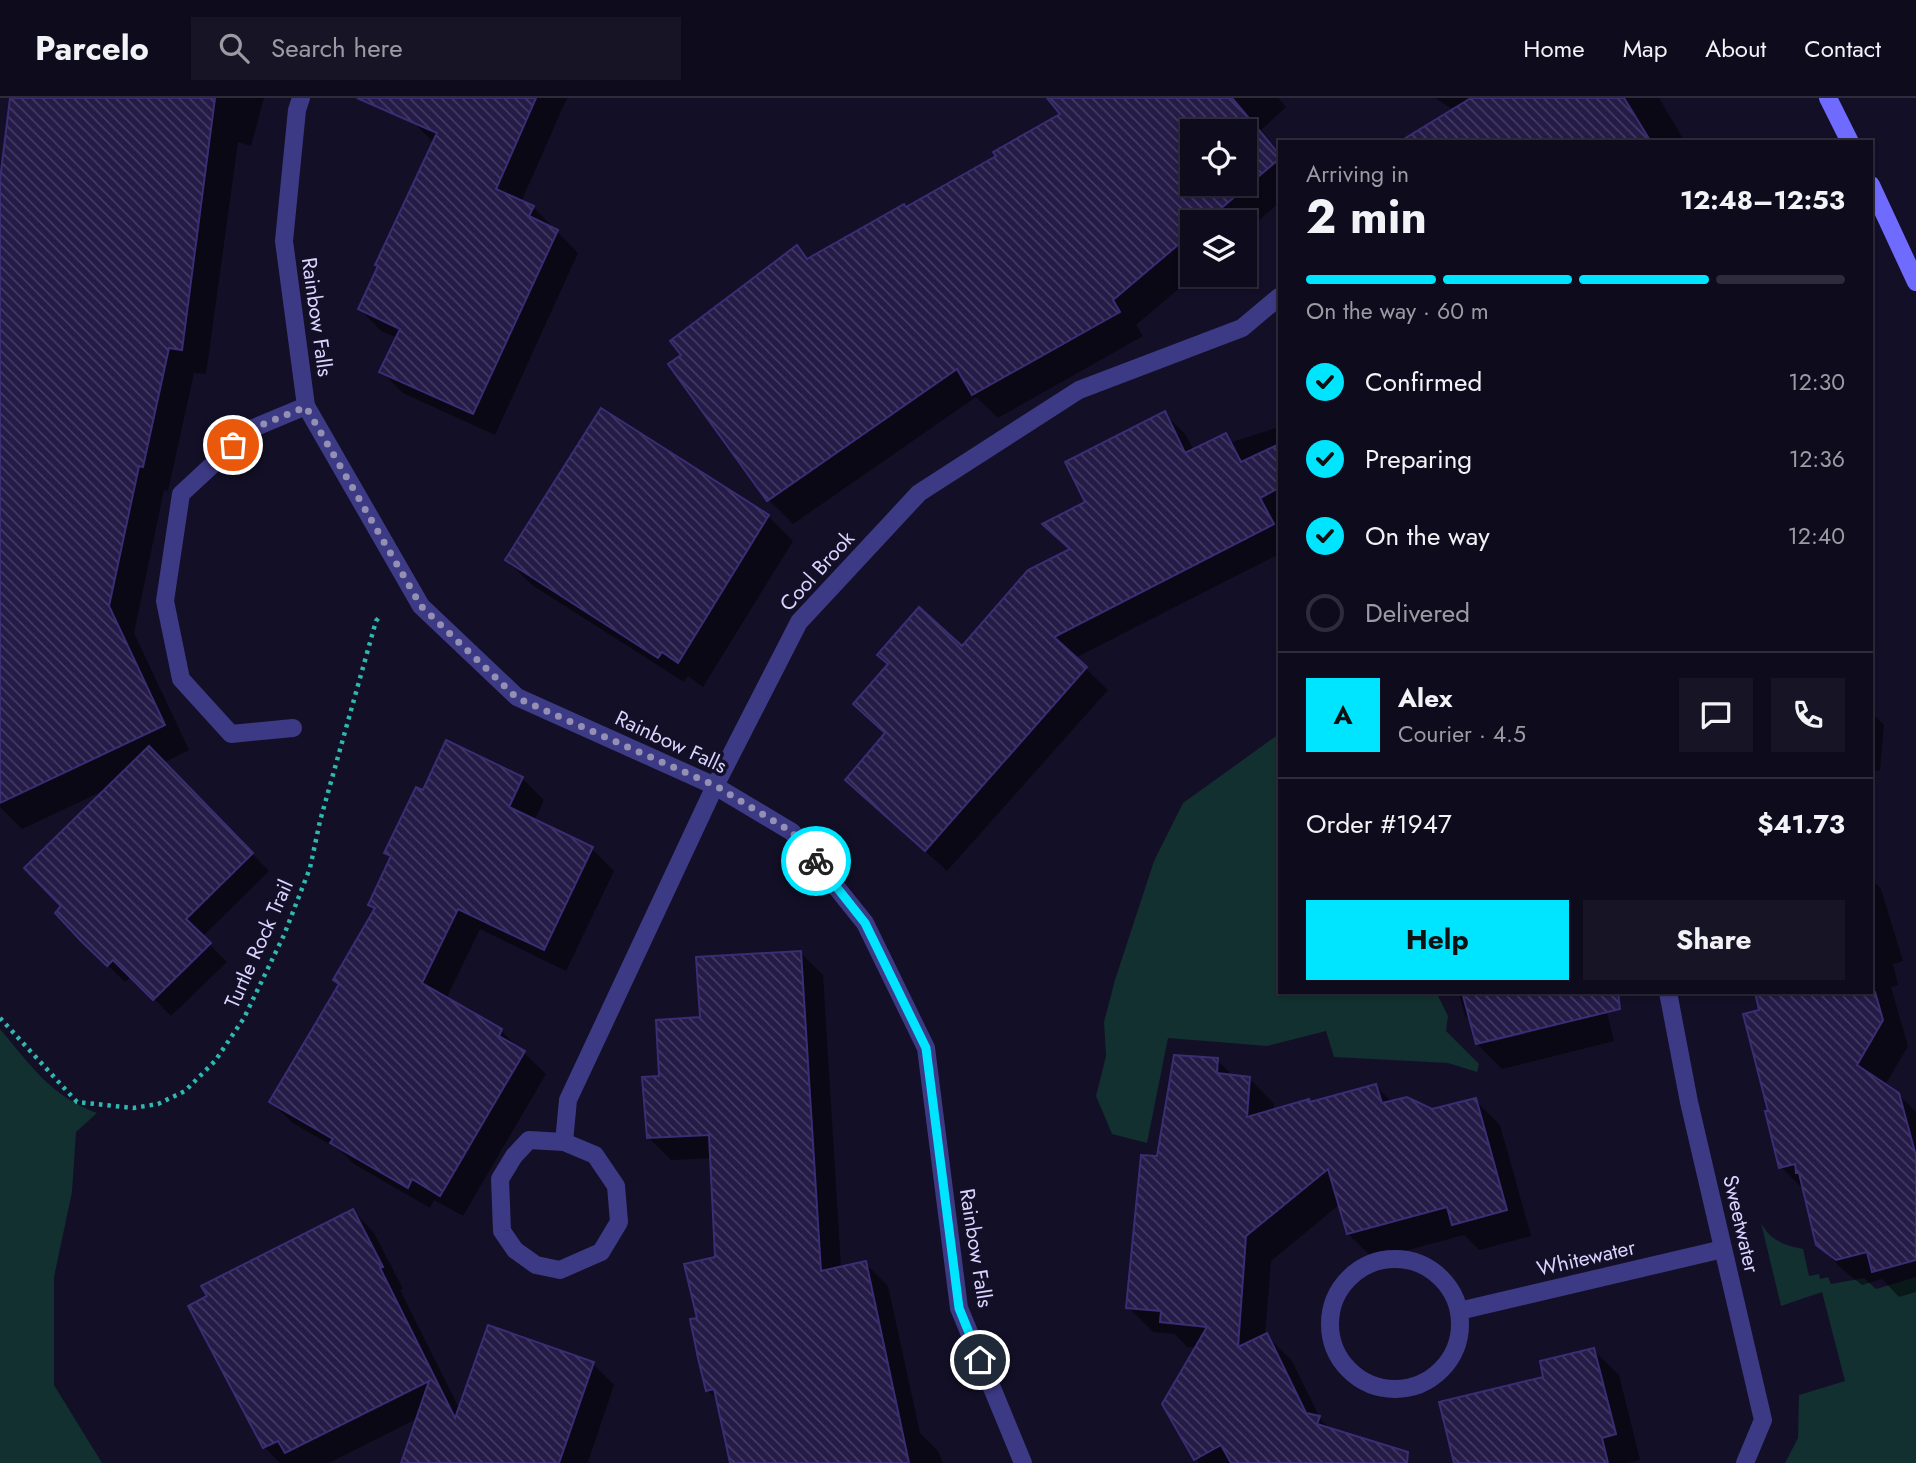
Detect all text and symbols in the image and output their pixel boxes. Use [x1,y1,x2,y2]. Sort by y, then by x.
search box [191,17,681,80]
text: Parcelo [35,25,149,72]
icon: search [215,29,253,67]
text: Search here [271,29,403,67]
text: Home [1523,31,1585,66]
text: Map [1623,31,1667,66]
text: About [1705,31,1766,66]
text: Contact [1804,31,1881,66]
map controls [1180,119,1257,287]
button: locate [1180,119,1257,196]
text: Arriving in [1306,157,1409,191]
text: 12:48–12:53 [1680,181,1845,219]
text: 2 min [1306,184,1427,250]
button: layers [1180,210,1257,287]
street label: Rainbow Falls [294,255,340,379]
text: On the way · 60 m [1306,294,1489,328]
icon: check [1306,363,1344,401]
text: Confirmed [1365,363,1482,401]
text: 12:30 [1788,365,1845,399]
pin [203,415,263,475]
icon: bag [214,426,252,464]
icon: check [1306,440,1344,478]
text: Preparing [1365,440,1472,478]
text: 12:36 [1789,442,1845,476]
icon: check [1306,517,1344,555]
text: On the way [1365,517,1490,555]
text: 12:40 [1787,519,1845,553]
street label: Cool Brook [773,524,862,618]
text: Delivered [1365,594,1470,632]
button: chat [1679,678,1753,752]
button: phone [1771,678,1845,752]
text: Alex [1398,679,1452,717]
text: A [1333,696,1353,734]
street label: Rainbow Falls [610,703,732,781]
text: Courier · 4.5 [1398,717,1526,751]
text: Order #1947 [1306,805,1452,843]
text: $41.73 [1757,805,1845,843]
courier [781,826,851,896]
icon: bike [797,842,835,880]
street label: Turtle Rock Trail [217,875,301,1013]
button: Help [1306,900,1569,980]
button: Share [1583,900,1845,980]
street label: Sweetwater [1715,1172,1767,1277]
street label: Rainbow Falls [952,1186,1000,1310]
street label: Whitewater [1534,1232,1639,1284]
pin [950,1330,1010,1390]
icon: home [961,1341,999,1379]

